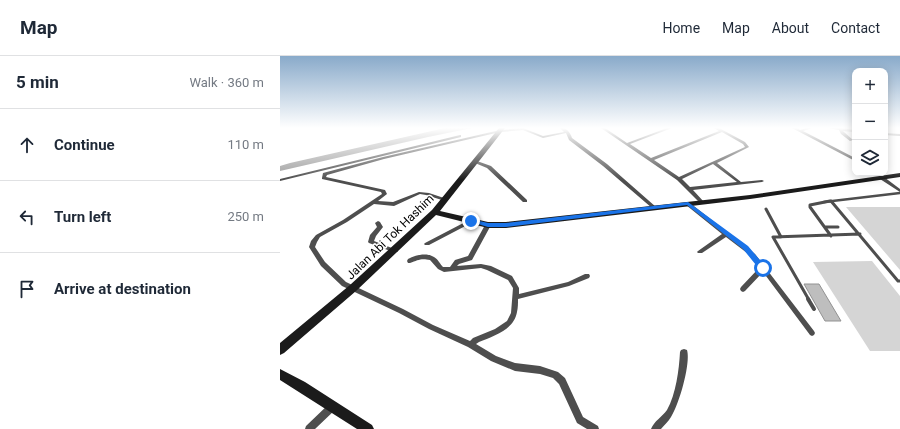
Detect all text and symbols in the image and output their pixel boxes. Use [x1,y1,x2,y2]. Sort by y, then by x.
text: Map [20,16,58,39]
text: Home [662,20,700,36]
text: Map [722,20,750,36]
text: About [772,20,809,36]
text: Contact [831,20,880,36]
map controls [852,68,888,176]
button: + [852,68,888,104]
text: 5 min [16,72,59,92]
text: Walk · 360 m [189,75,264,90]
button: − [852,104,888,140]
icon: ahead [16,134,38,156]
text: Continue [54,136,115,154]
text: 110 m [227,137,264,152]
button: layers [852,140,888,176]
street label: Jalan Abi Tok Hashim [343,192,437,282]
icon: left [16,206,38,228]
text: Turn left [54,208,111,226]
text: 250 m [227,209,264,224]
route end [462,212,480,230]
route start [754,259,772,277]
icon: arrive [16,278,38,300]
text: Arrive at destination [54,280,191,298]

